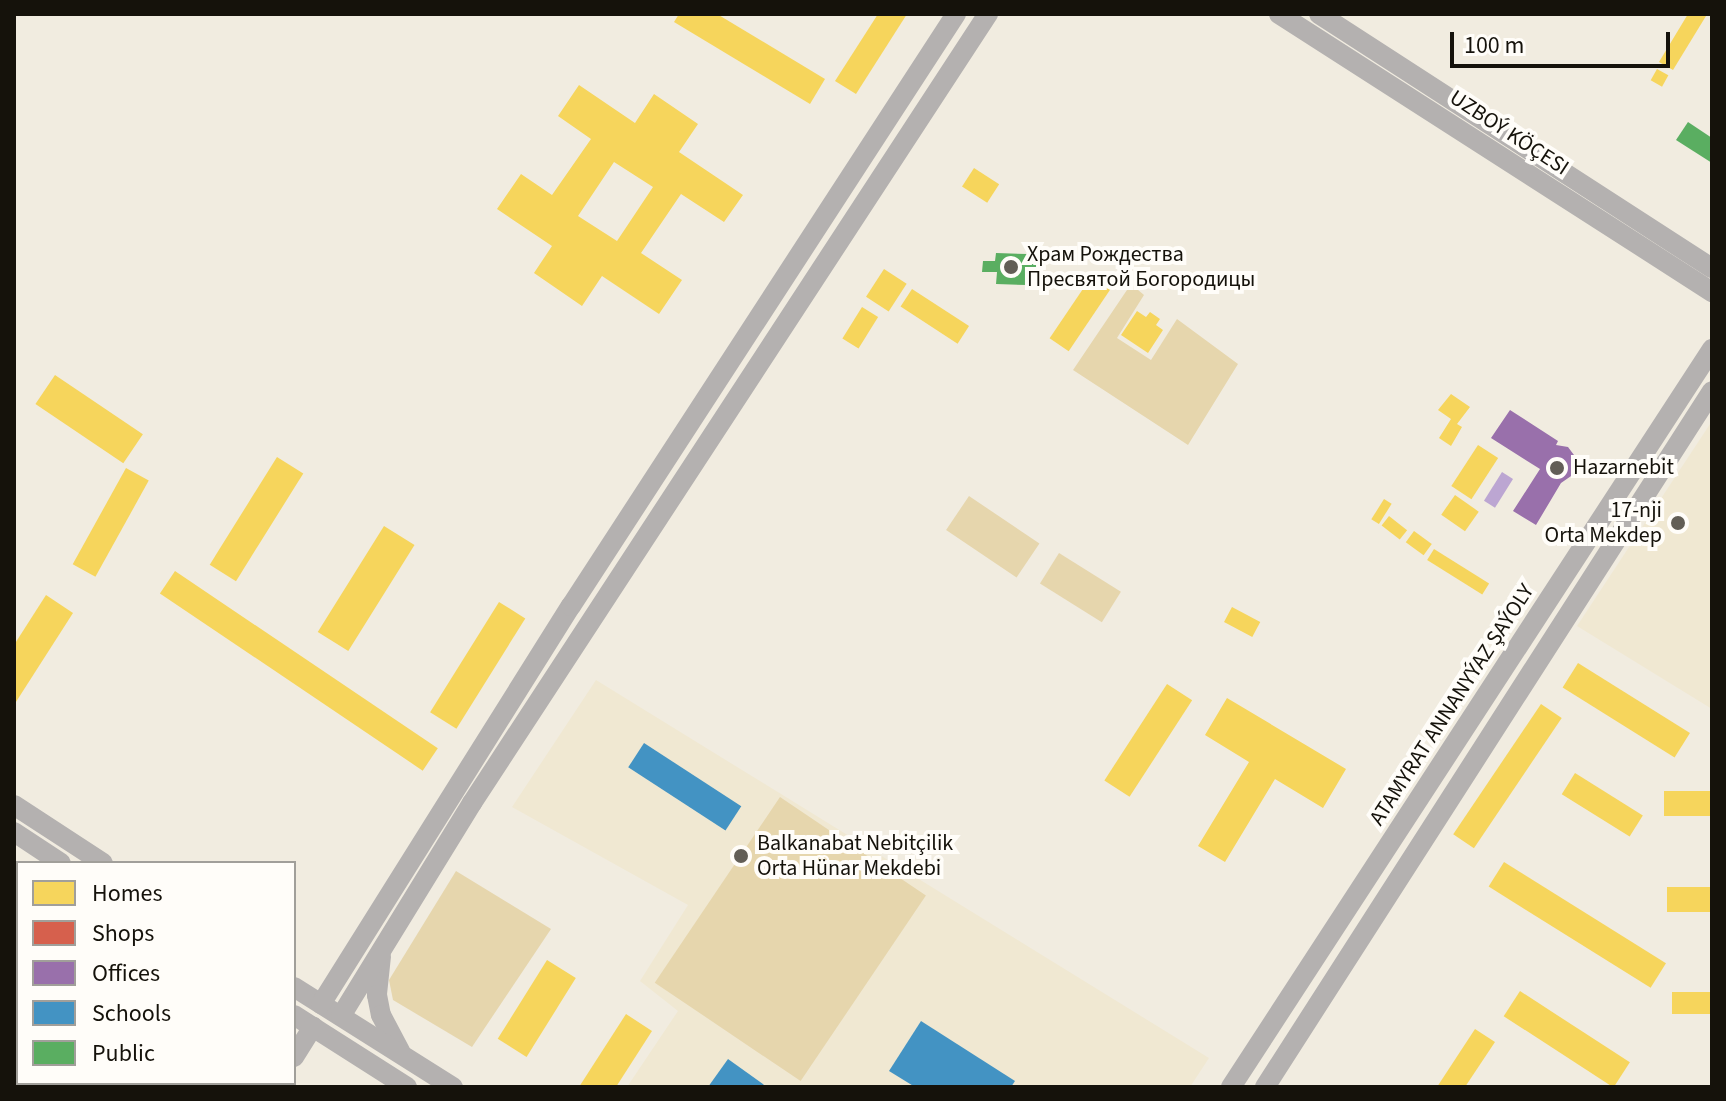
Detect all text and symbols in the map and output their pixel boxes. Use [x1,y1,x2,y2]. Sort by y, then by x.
scale bar [1454,16,1674,66]
text: 100 m [1464,28,1524,63]
street label: UZBOÝ KÖÇESI [1445,85,1573,181]
place label: Храм Рождества Пресвятой Богородицы [1027,241,1255,292]
marker: Храм Рождества Пресвятой Богородицы [1002,258,1020,276]
place label: Hazarnebit [1573,455,1674,481]
marker: Hazarnebit [1548,459,1566,477]
place label: 17-nji Orta Mekdep [1545,497,1662,548]
marker: 17-nji Orta Mekdep [1669,514,1687,532]
street label: ATAMYRAT ANNANYÝAZ ŞAÝOLY [1364,579,1540,831]
place label: Balkanabat Nebitçilik Orta Hünar Mekdebi [757,830,953,882]
marker: Balkanabat Nebitçilik Orta Hünar Mekdebi [732,847,750,865]
legend [16,861,296,1085]
text: Homes [92,876,163,911]
text: Shops [92,916,154,951]
text: Offices [92,956,160,991]
text: Schools [92,996,171,1031]
text: Public [92,1036,155,1071]

